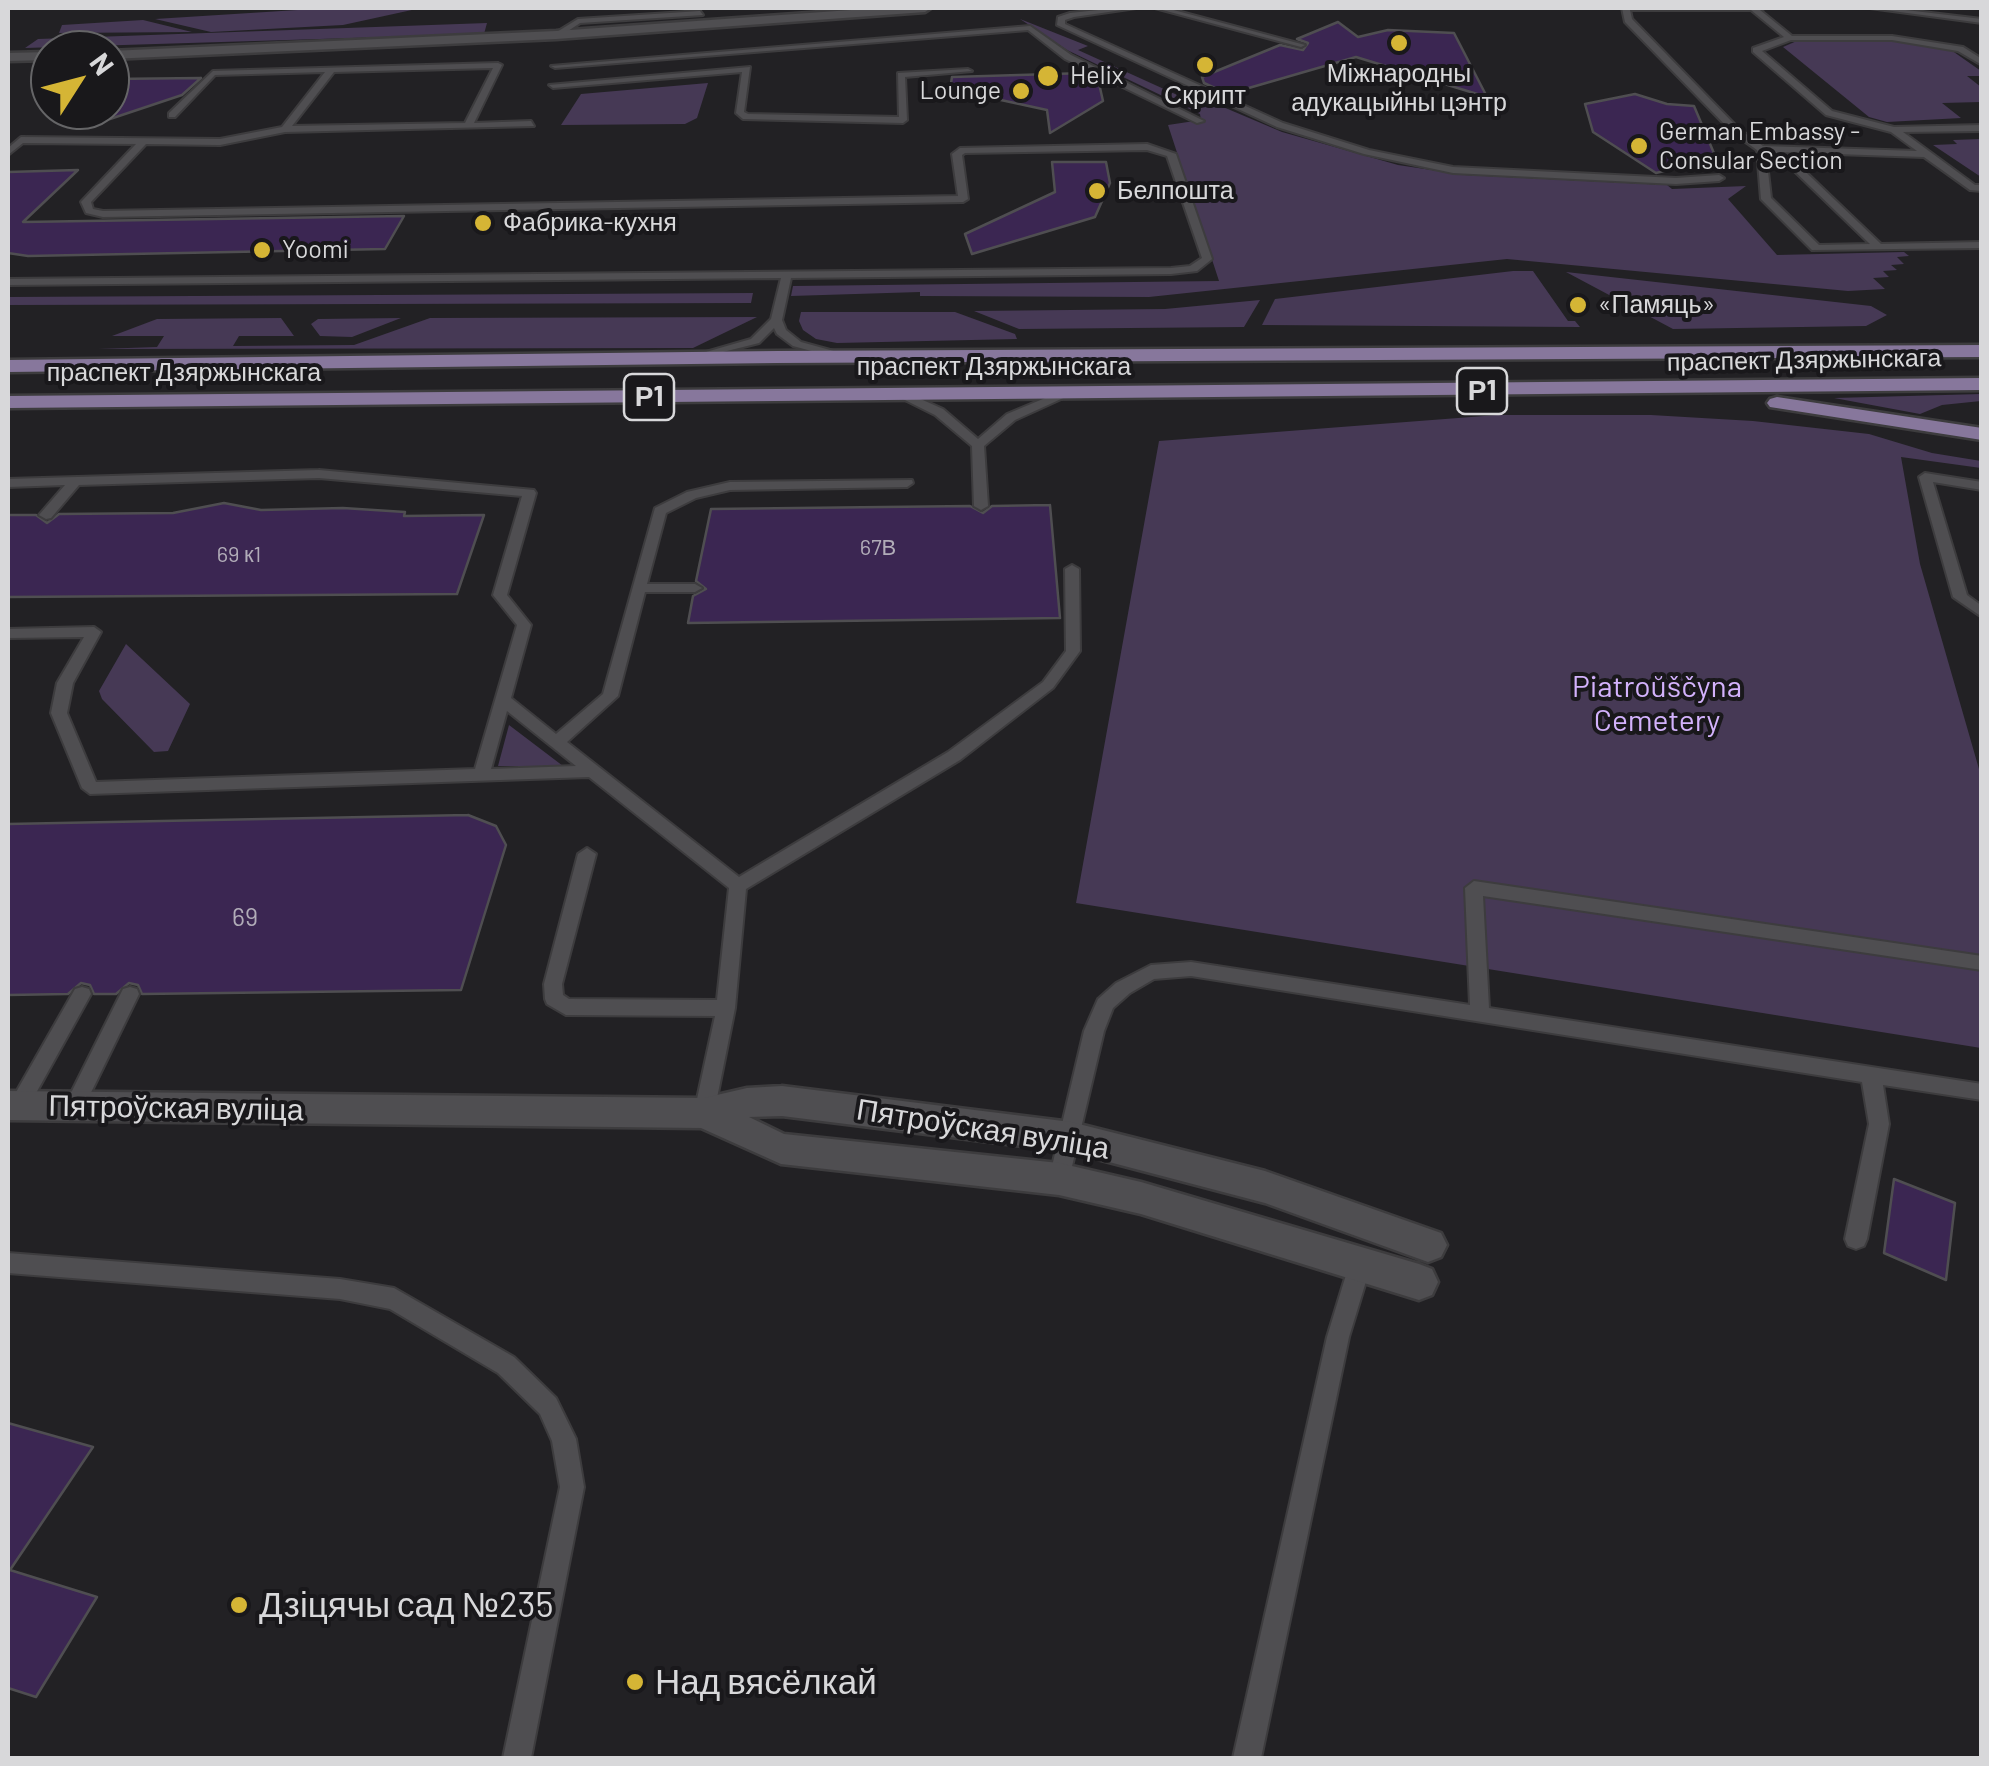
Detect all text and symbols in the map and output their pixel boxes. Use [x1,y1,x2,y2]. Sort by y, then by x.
north arrow [30,30,130,130]
marker: Міжнародны адукацыйны цэнтр [1388,32,1410,54]
text: N [83,46,122,81]
marker: Скрипт [1194,54,1216,76]
place label: Міжнародны адукацыйны цэнтр [1291,59,1507,118]
place label: Helix [1070,61,1124,91]
marker: Helix [1035,63,1061,89]
place label: Lounge [920,76,1001,106]
marker: Lounge [1010,80,1032,102]
place label: Скрипт [1164,81,1246,111]
place label: German Embassy - Consular Section [1659,117,1860,176]
marker: German Embassy - Consular Section [1628,135,1650,157]
place label: Белпошта [1117,176,1234,206]
marker: Белпошта [1086,180,1108,202]
place label: Фабрика-кухня [503,208,677,238]
marker: Фабрика-кухня [472,212,494,234]
place label: Yoomi [282,235,349,265]
marker: Yoomi [251,239,273,261]
place label: «Памяць» [1598,290,1715,320]
marker: «Памяць» [1567,294,1589,316]
street label: праспект Дзяржынскага [1667,343,1941,377]
street label: праспект Дзяржынскага [857,352,1131,382]
street label: праспект Дзяржынскага [47,358,321,388]
road number: Р1 [1457,368,1507,414]
road number: Р1 [624,374,674,420]
house number: 67В [860,535,896,561]
house number: 69 к1 [217,542,261,568]
park label: Piatroŭščyna Cemetery [1572,669,1742,740]
house number: 69 [232,903,258,933]
street label: Пятроўская вуліца [48,1088,304,1128]
street label: Пятроўская вуліца [854,1091,1112,1167]
place label: Дзіцячы сад №235 [259,1584,554,1626]
marker: Дзіцячы сад №235 [228,1594,250,1616]
place label: Над вясёлкай [655,1661,877,1703]
marker: Над вясёлкай [624,1671,646,1693]

